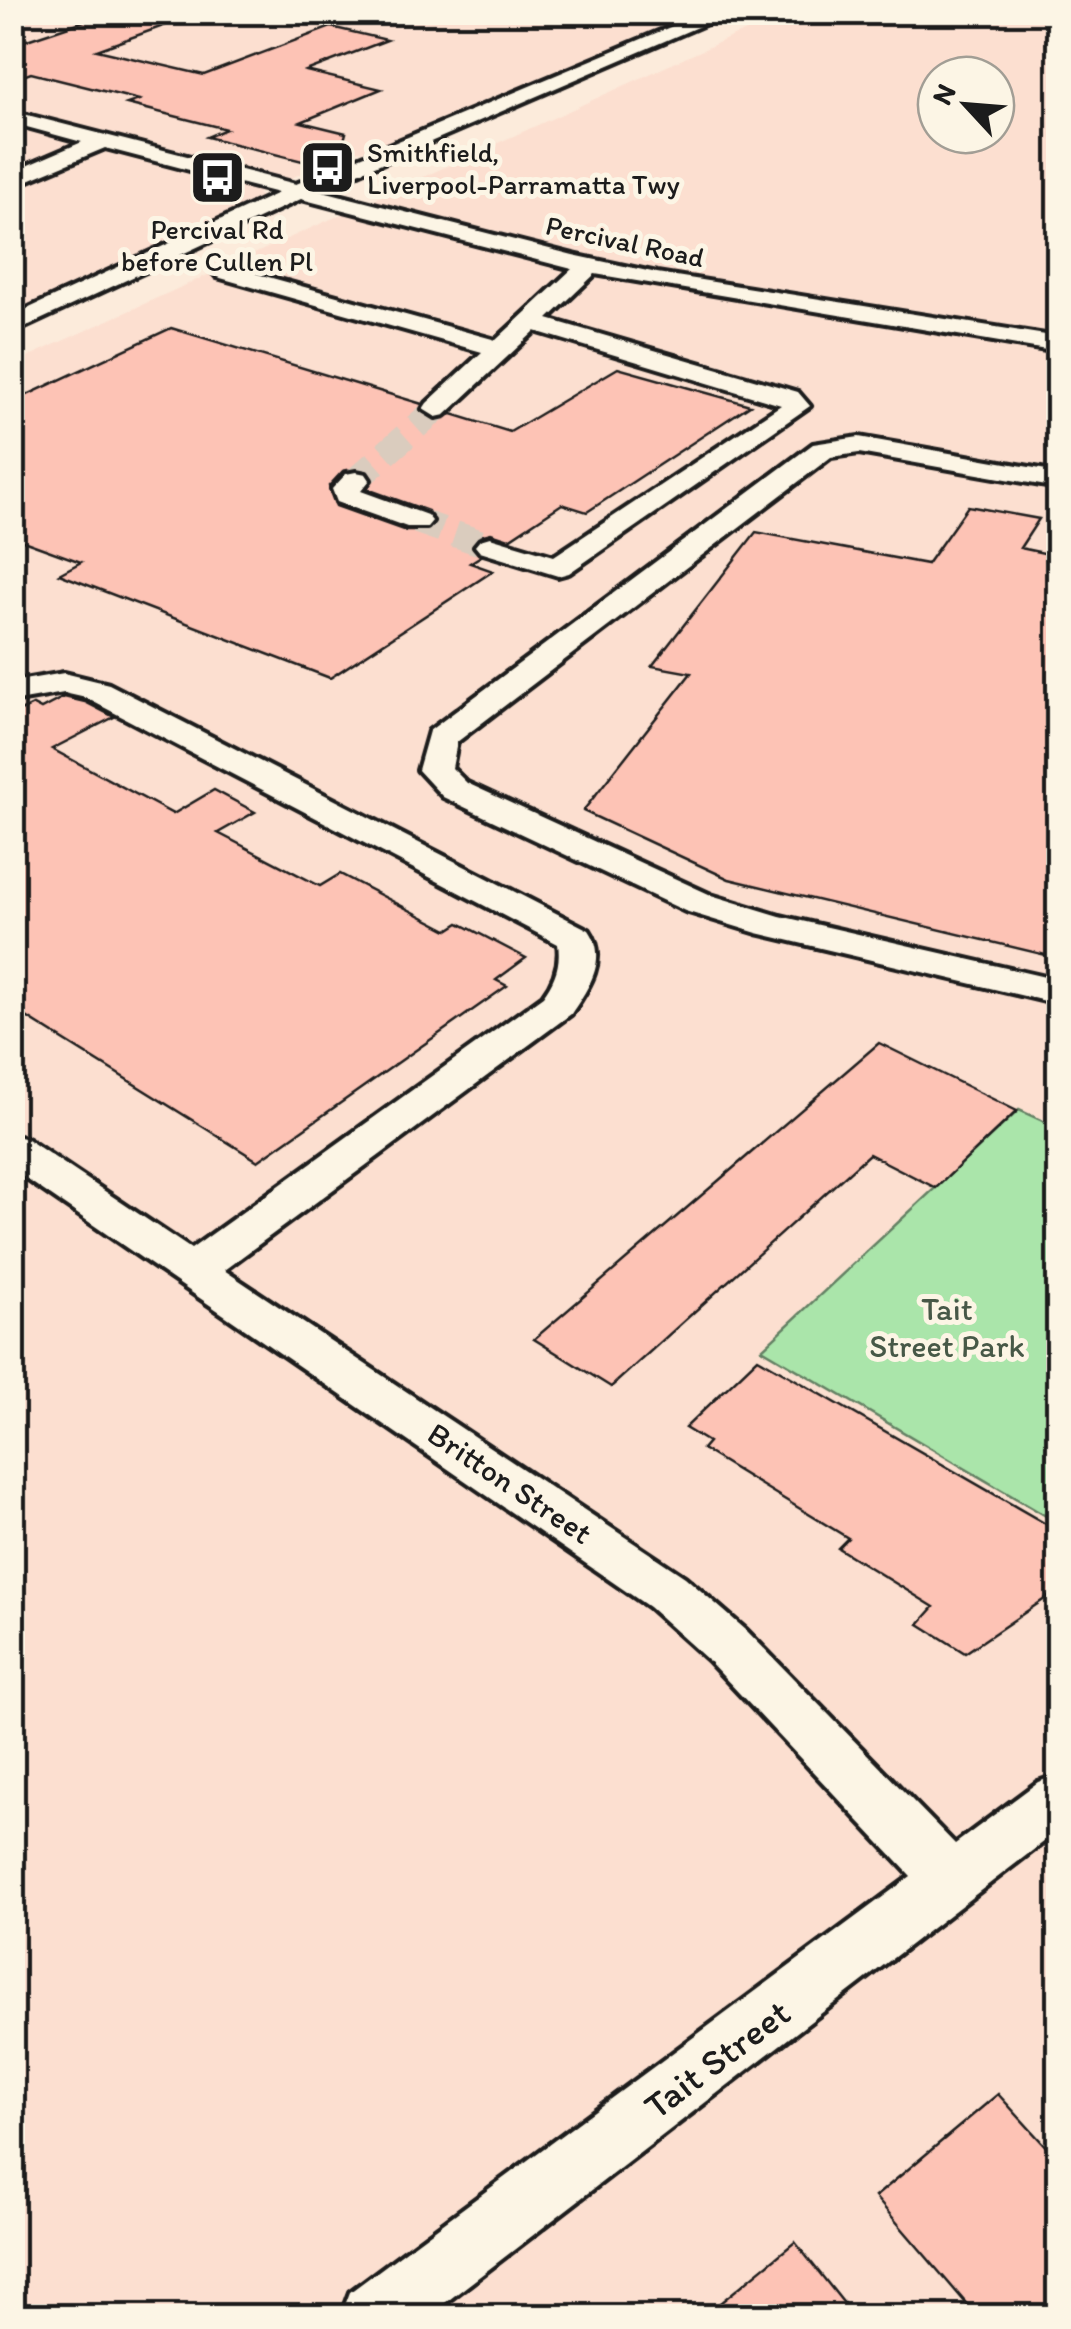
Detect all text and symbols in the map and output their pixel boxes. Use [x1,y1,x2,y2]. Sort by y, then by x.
north arrow [916,55,1016,155]
text: N [924,78,963,110]
place label: Smithfield, Liverpool-Parramatta Twy [367,135,680,201]
bus stop icon: Smithfield, Liverpool-Parramatta Twy [298,138,358,198]
bus stop icon: Percival Rd before Cullen Pl [187,148,247,208]
street label: Percival Road [543,208,707,274]
place label: Percival Rd before Cullen Pl [121,212,313,278]
park label: Tait Street Park [869,1290,1025,1365]
street label: Britton Street [421,1414,600,1552]
street label: Tait Street [635,1989,799,2129]

